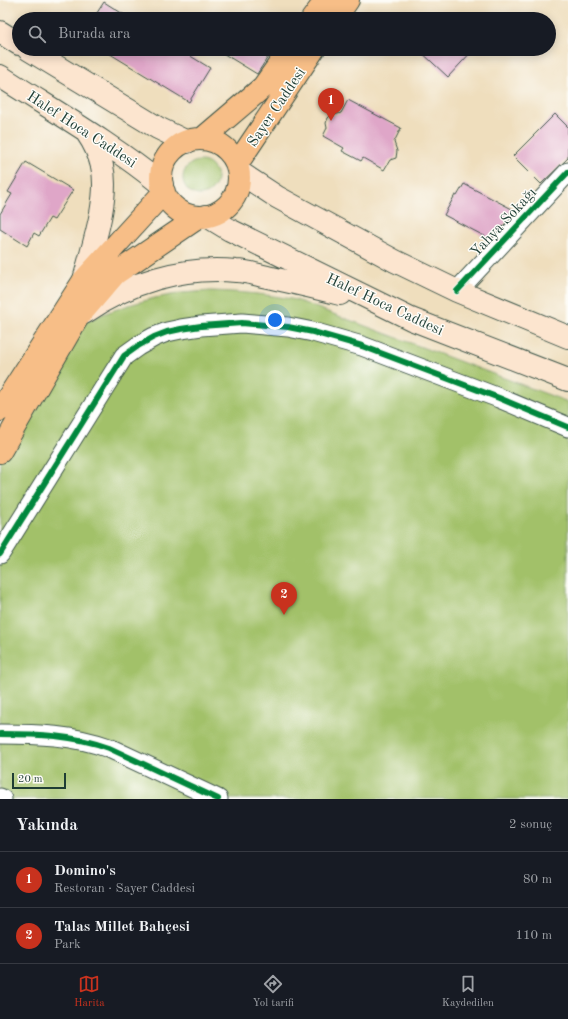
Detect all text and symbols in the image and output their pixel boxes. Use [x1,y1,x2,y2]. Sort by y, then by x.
search box [12,12,556,56]
icon: search [26,23,48,45]
text: Burada ara [58,27,130,42]
street label: Sayer Caddesi [245,66,309,150]
pin: 1 [318,88,344,121]
street label: Halef Hoca Caddesi [24,89,139,171]
street label: Yahya Sokağı [468,185,540,261]
street label: Halef Hoca Caddesi [323,272,445,339]
your location [265,310,285,330]
pin: 2 [271,582,297,615]
scale bar [12,771,66,790]
text: 20 m [18,774,43,785]
text: Yakında [16,817,78,834]
text: 2 sonuç [509,818,552,831]
text: Domino's [54,864,116,879]
text: 1 [25,873,33,886]
text: 80 m [523,873,552,886]
text: Restoran · Sayer Caddesi [54,882,195,895]
text: Talas Millet Bahçesi [54,920,190,935]
text: 2 [25,929,33,942]
text: 110 m [515,929,552,942]
text: Park [54,938,81,951]
tab: Harita [74,973,105,1011]
tab: Yol tarifi [253,973,294,1011]
tab: Kaydedilen [442,973,494,1011]

